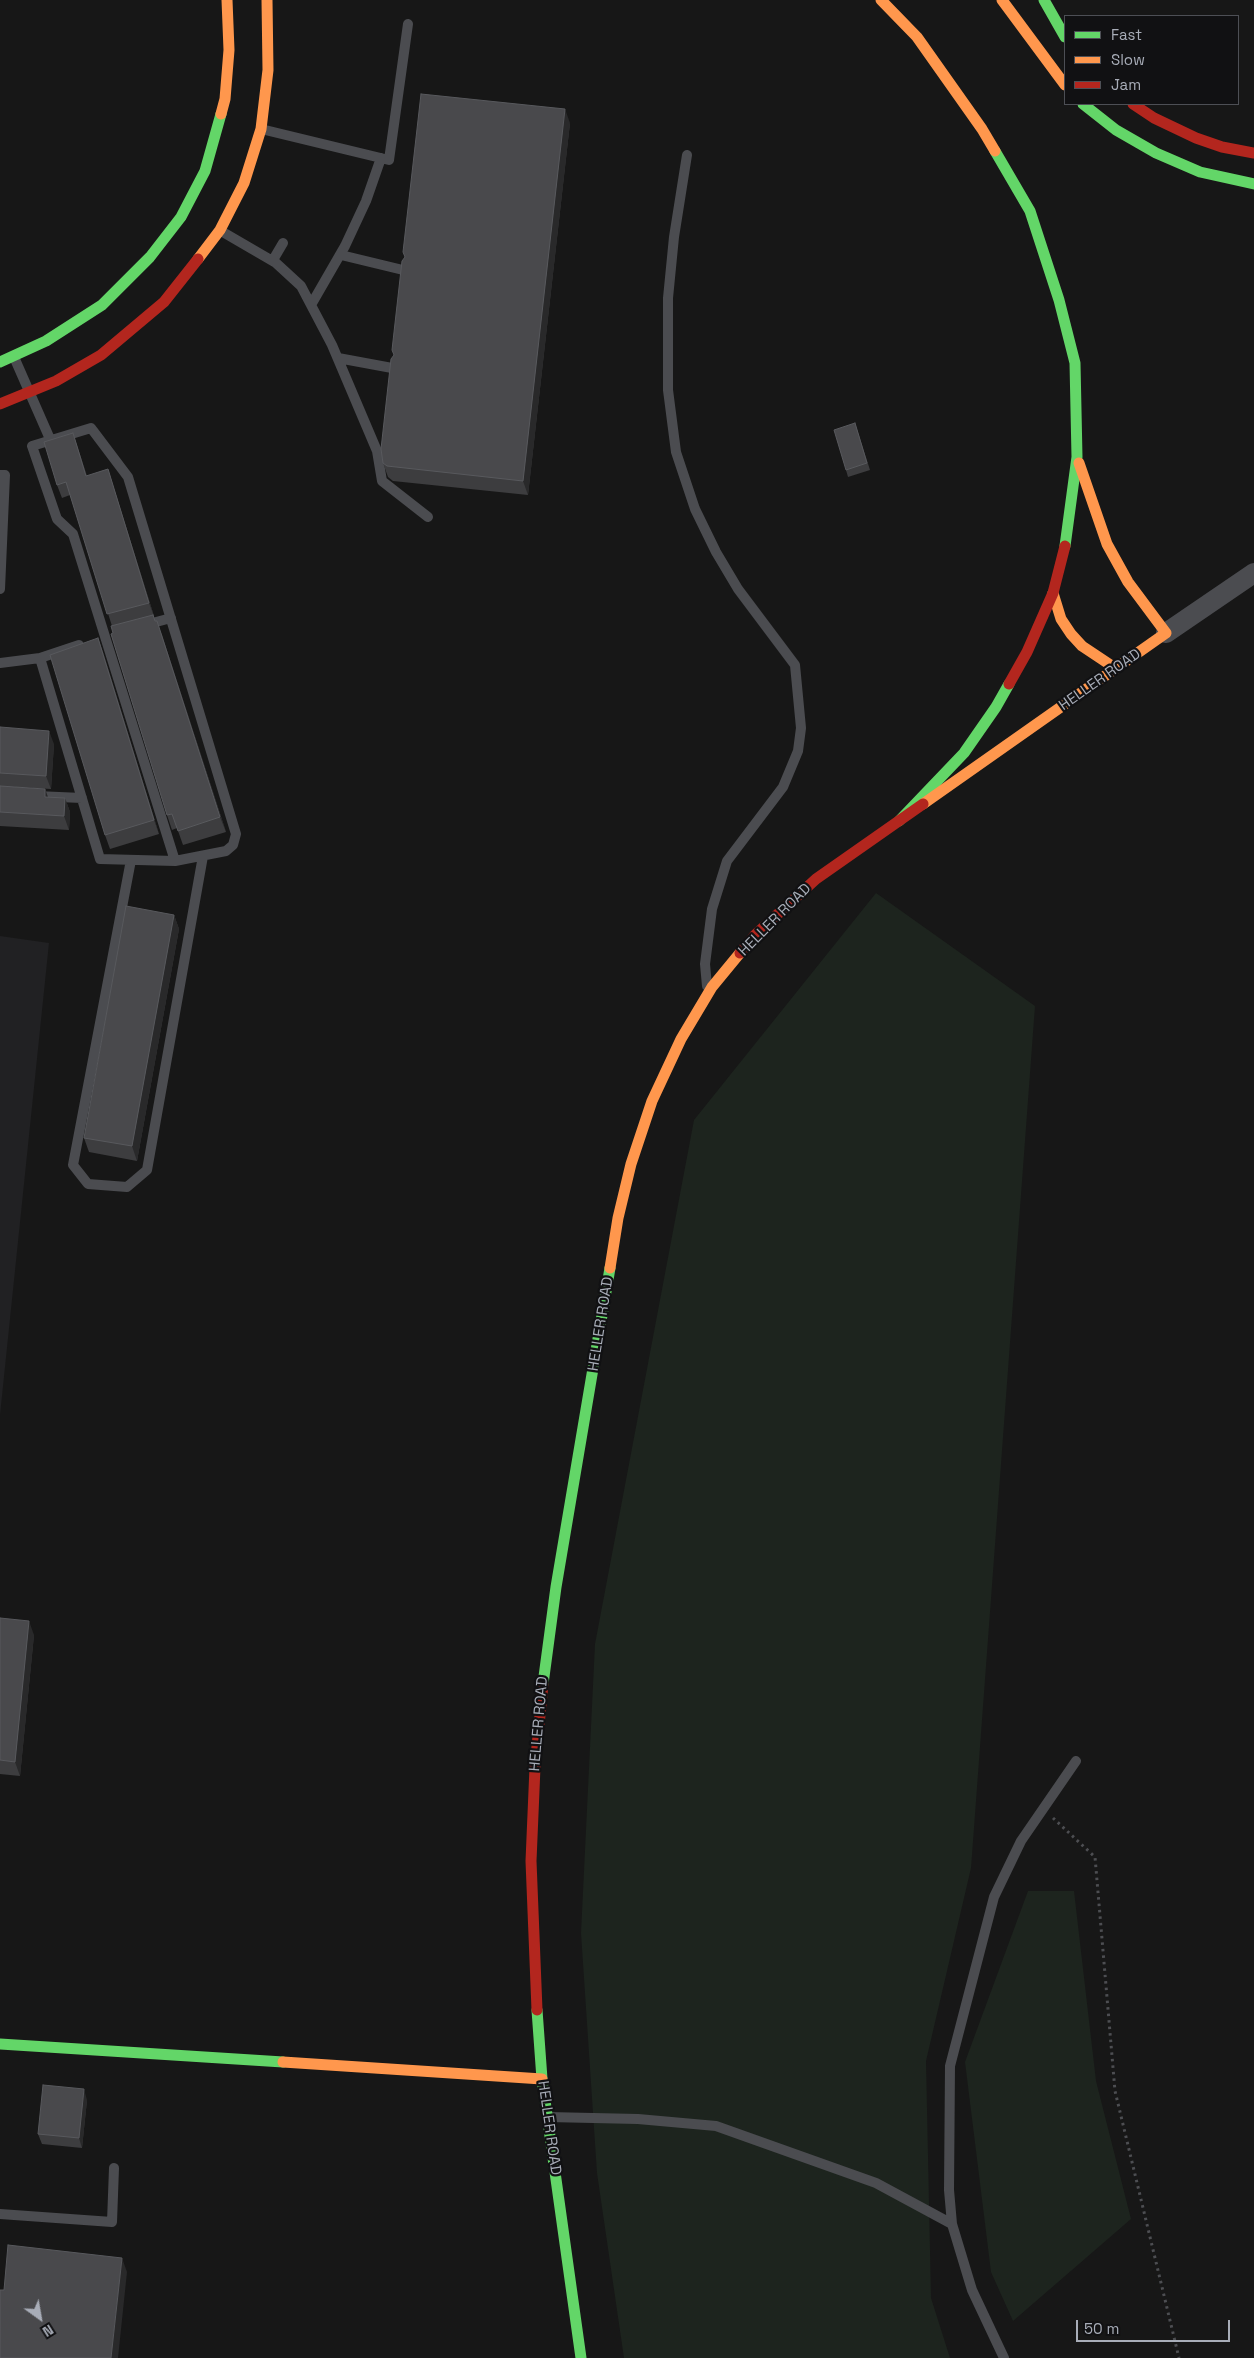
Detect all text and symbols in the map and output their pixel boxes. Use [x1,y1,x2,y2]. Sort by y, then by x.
legend [1064,15,1239,105]
text: Fast [1111,25,1142,44]
text: Slow [1111,50,1145,69]
text: Jam [1111,75,1141,94]
street label: HELLER ROAD [1056,645,1144,715]
street label: HELLER ROAD [735,880,815,960]
street label: HELLER ROAD [585,1276,617,1372]
street label: HELLER ROAD [526,1676,552,1772]
street label: HELLER ROAD [533,2080,565,2176]
north arrow [15,2293,65,2343]
scale bar [1079,2310,1233,2342]
text: 50 m [1084,2319,1119,2338]
text: N [39,2321,57,2341]

